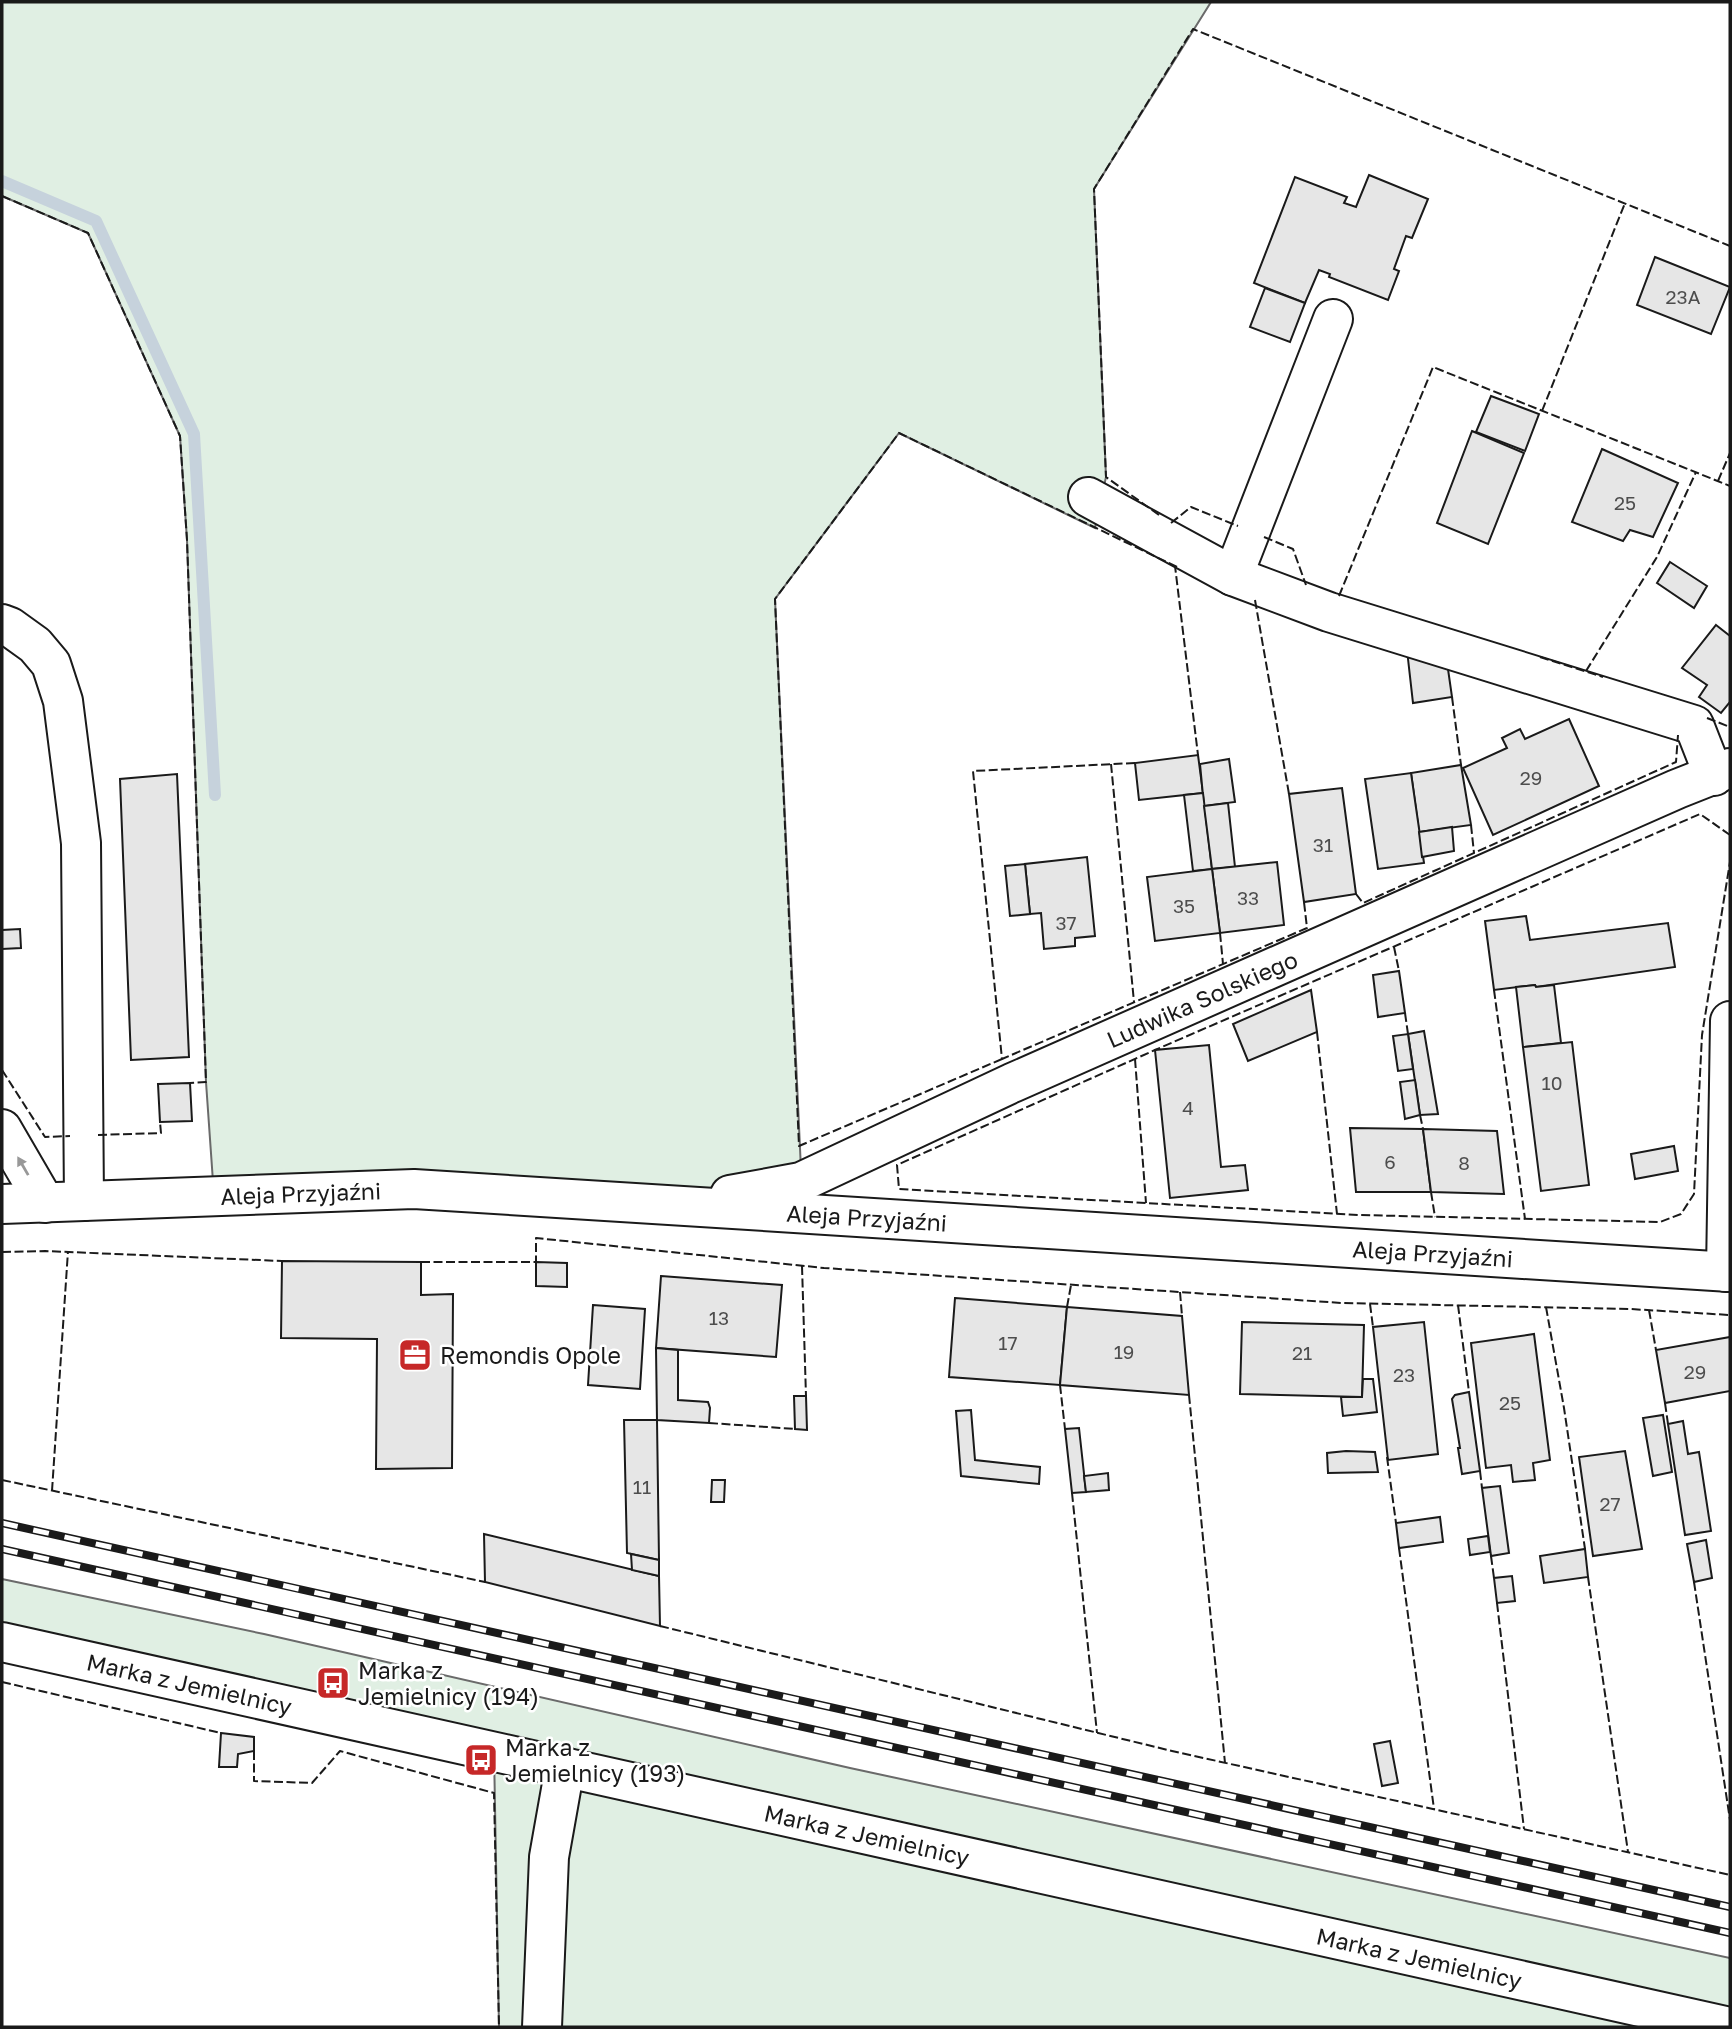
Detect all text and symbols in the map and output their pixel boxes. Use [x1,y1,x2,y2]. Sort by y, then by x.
house number: 23A [1666,285,1701,308]
house number: 25 [1614,491,1636,514]
house number: 29 [1520,766,1542,789]
house number: 31 [1313,833,1333,856]
house number: 33 [1237,886,1259,909]
house number: 35 [1173,894,1195,917]
house number: 37 [1055,911,1077,934]
street label: Ludwika Solskiego [1102,945,1302,1053]
house number: 10 [1542,1071,1563,1094]
house number: 4 [1182,1096,1194,1119]
house number: 6 [1384,1150,1396,1173]
house number: 8 [1458,1151,1470,1174]
one-way arrow [17,1156,29,1176]
street label: Aleja Przyjaźni [220,1176,382,1210]
street label: Aleja Przyjaźni [786,1199,948,1237]
street label: Aleja Przyjaźni [1352,1234,1514,1272]
house number: 13 [709,1306,729,1329]
house number: 17 [998,1331,1018,1354]
office icon: Remondis Opole [396,1336,434,1374]
house number: 19 [1114,1340,1134,1363]
place label: Remondis Opole [440,1341,621,1369]
house number: 21 [1292,1341,1312,1364]
house number: 29 [1684,1360,1706,1383]
house number: 23 [1393,1363,1415,1386]
house number: 25 [1499,1391,1521,1414]
house number: 11 [633,1475,651,1498]
house number: 27 [1599,1492,1621,1515]
street label: Marka z Jemielnicy [84,1647,295,1720]
place label: Marka z Jemielnicy (194) [358,1656,539,1710]
bus stop icon: Marka z Jemielnicy (194) [314,1664,352,1702]
place label: Marka z Jemielnicy (193) [505,1733,685,1787]
bus stop icon: Marka z Jemielnicy (193) [462,1741,500,1779]
street label: Marka z Jemielnicy [762,1798,972,1871]
street label: Marka z Jemielnicy [1314,1921,1525,1994]

